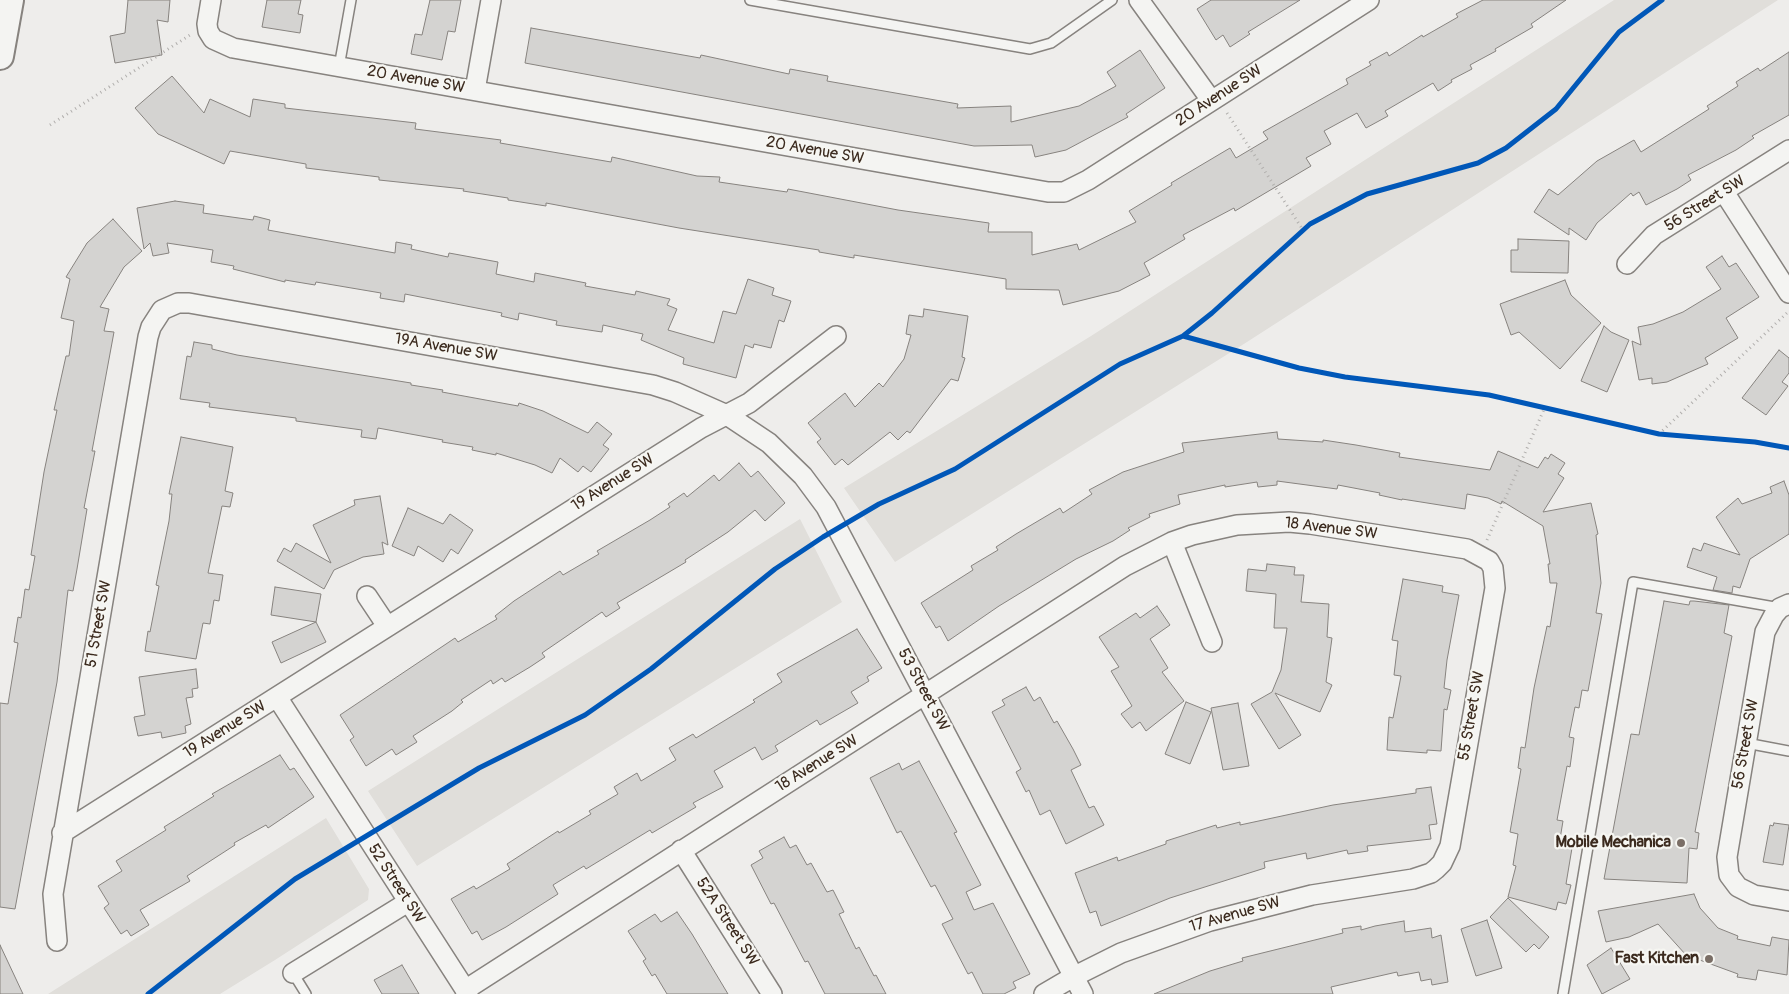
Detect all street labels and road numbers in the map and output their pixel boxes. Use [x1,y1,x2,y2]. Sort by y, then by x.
street label: 20 Avenue SW [1172,61,1266,131]
street label: 20 Avenue SW [366,62,466,98]
street label: 20 Avenue SW [765,133,865,169]
street label: 56 Street SW [1661,172,1749,236]
street label: 19A Avenue SW [393,330,499,366]
street label: 19 Avenue SW [568,450,658,516]
street label: 18 Avenue SW [1283,514,1379,544]
street label: 51 Street SW [82,579,116,669]
street label: 53 Street SW [893,645,953,735]
street label: 55 Street SW [1455,670,1489,762]
street label: 19 Avenue SW [180,697,270,763]
street label: 56 Street SW [1729,697,1763,791]
street label: 18 Avenue SW [772,731,862,797]
street label: 52 Street SW [363,841,429,927]
street label: 52A Street SW [691,874,763,970]
street label: 17 Avenue SW [1187,893,1283,937]

